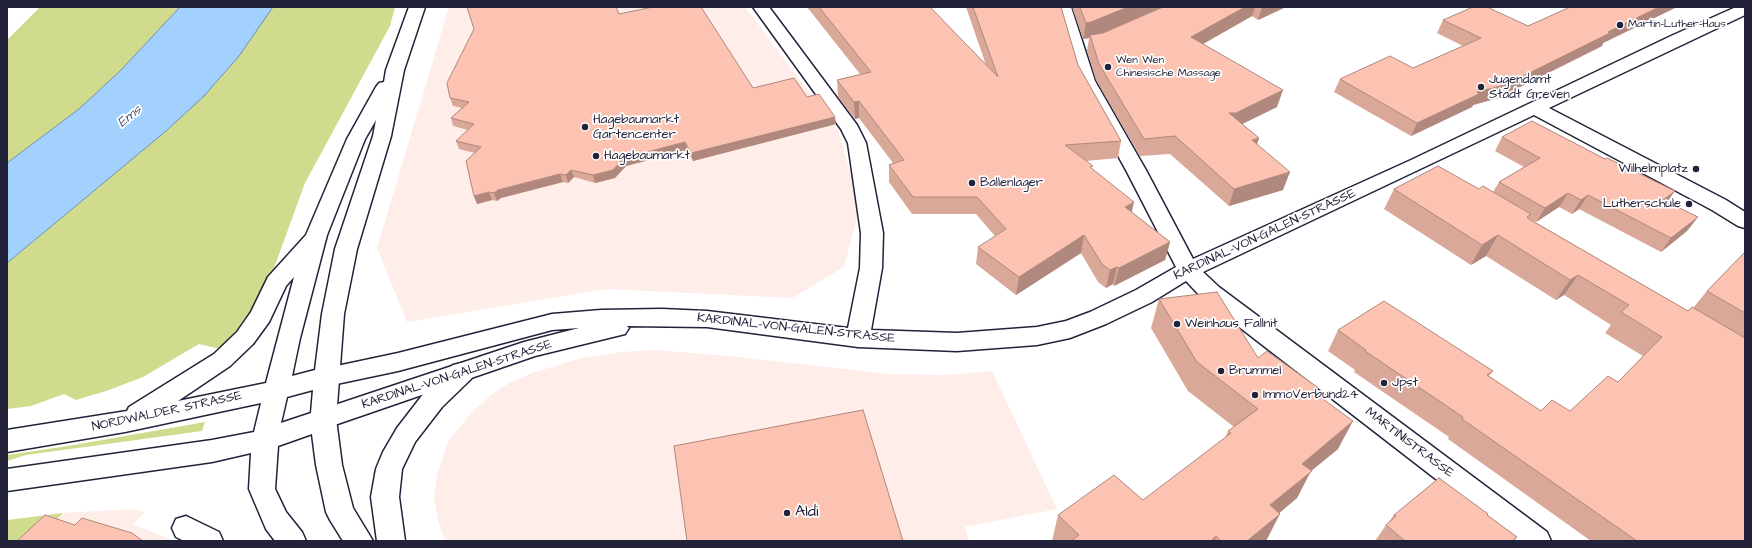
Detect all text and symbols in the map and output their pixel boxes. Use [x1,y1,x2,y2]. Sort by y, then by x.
place label: Martin-Luther-Haus [1628,18,1726,32]
marker: Martin-Luther-Haus [1615,20,1625,30]
place label: Wen Wen Chinesische Massage [1116,54,1221,80]
marker: Wen Wen Chinesische Massage [1103,62,1113,72]
place label: Jugendamt Stadt Greven [1489,72,1570,103]
marker: Jugendamt Stadt Greven [1476,82,1486,92]
water label: Ems [115,102,145,132]
place label: Hagebaumarkt Gartencenter [593,112,679,143]
marker: Hagebaumarkt Gartencenter [580,122,590,132]
place label: Hagebaumarkt [604,148,690,164]
marker: Hagebaumarkt [591,151,601,161]
place label: Wilhelmplatz [1619,161,1688,177]
marker: Wilhelmplatz [1691,164,1701,174]
place label: Ballenlager [980,175,1043,191]
marker: Ballenlager [967,178,977,188]
street label: KARDINAL-VON-GALEN-STRASSE [1171,186,1359,284]
place label: Lutherschule [1603,196,1681,212]
marker: Lutherschule [1684,199,1694,209]
street label: KARDINAL-VON-GALEN-STRASSE [696,311,896,347]
place label: Weinhaus Fallnit [1185,316,1278,332]
marker: Weinhaus Fallnit [1172,319,1182,329]
street label: KARDINAL-VON-GALEN-STRASSE [360,337,554,413]
place label: Brummel [1229,363,1281,379]
marker: Brummel [1216,366,1226,376]
place label: Jpst [1392,375,1418,391]
marker: Jpst [1379,378,1389,388]
place label: ImmoVerbund24 [1263,387,1358,403]
street label: NORDWALDER STRASSE [90,388,244,436]
marker: ImmoVerbund24 [1250,390,1260,400]
street label: MARTINISTRASSE [1362,405,1456,481]
place label: Aldi [795,503,818,523]
marker: Aldi [782,508,792,518]

